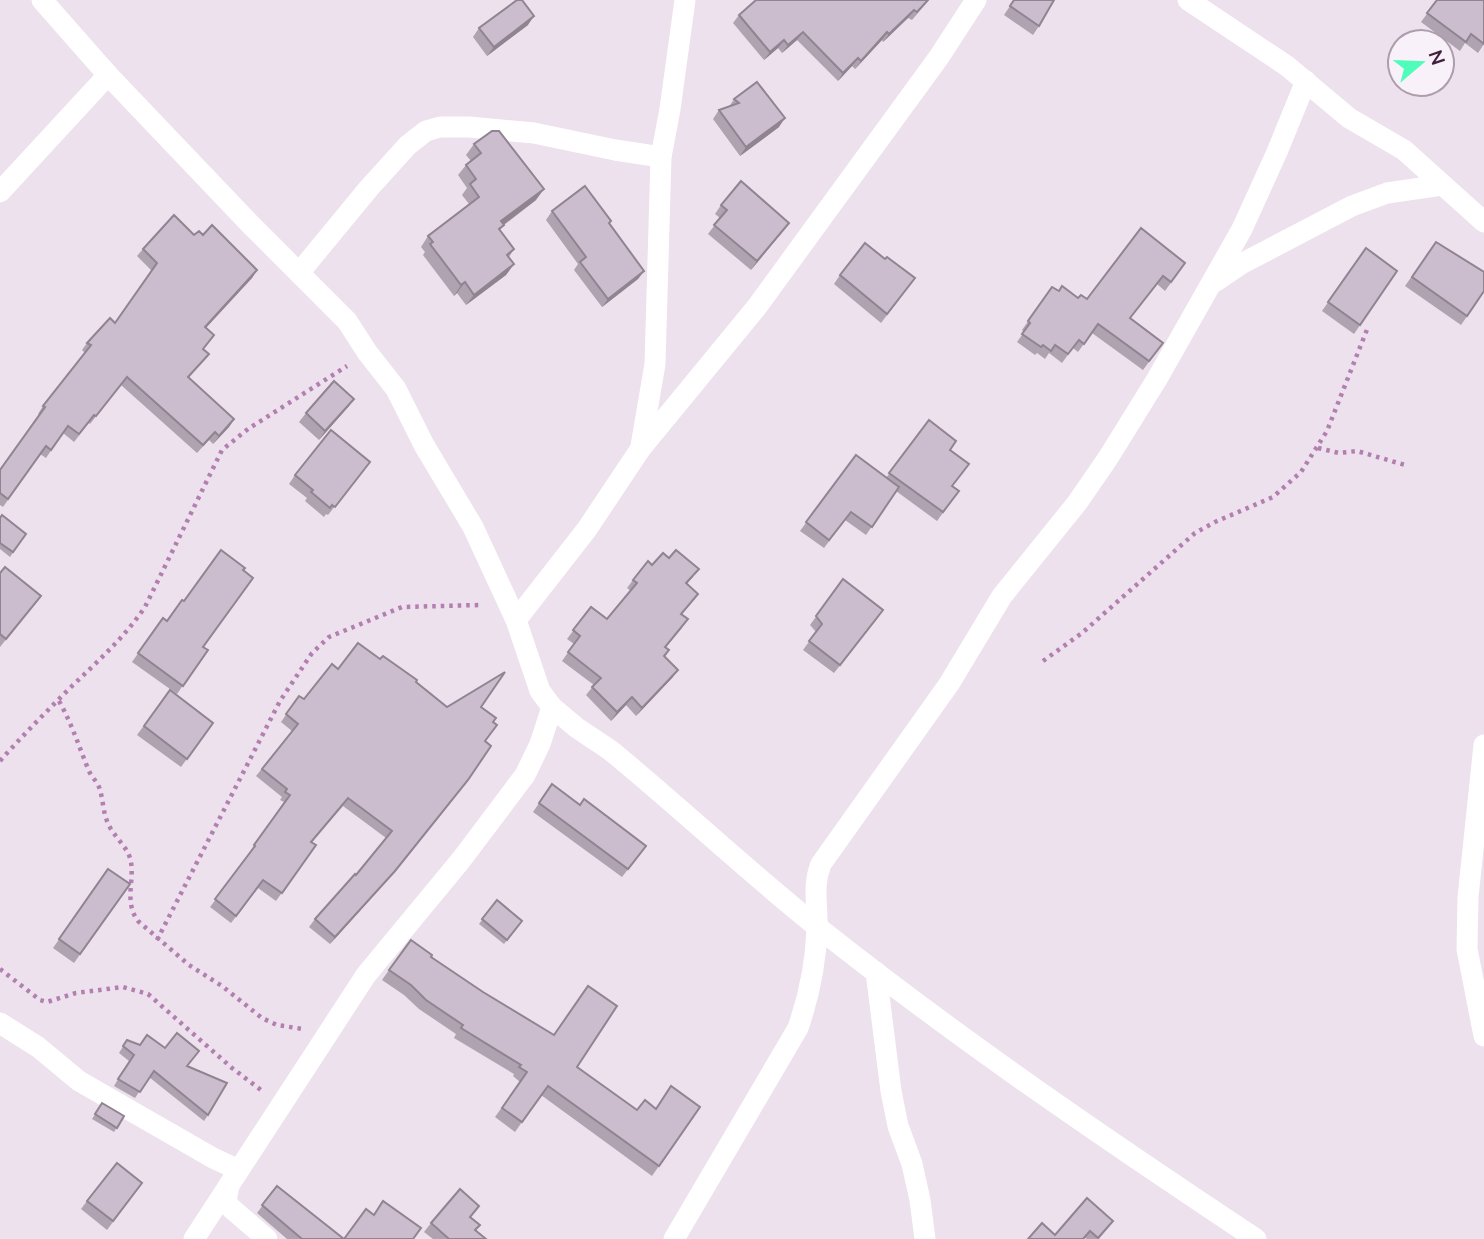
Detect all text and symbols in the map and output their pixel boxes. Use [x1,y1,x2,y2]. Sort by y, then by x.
north arrow [1386,28,1456,98]
text: N [1422,47,1451,69]

